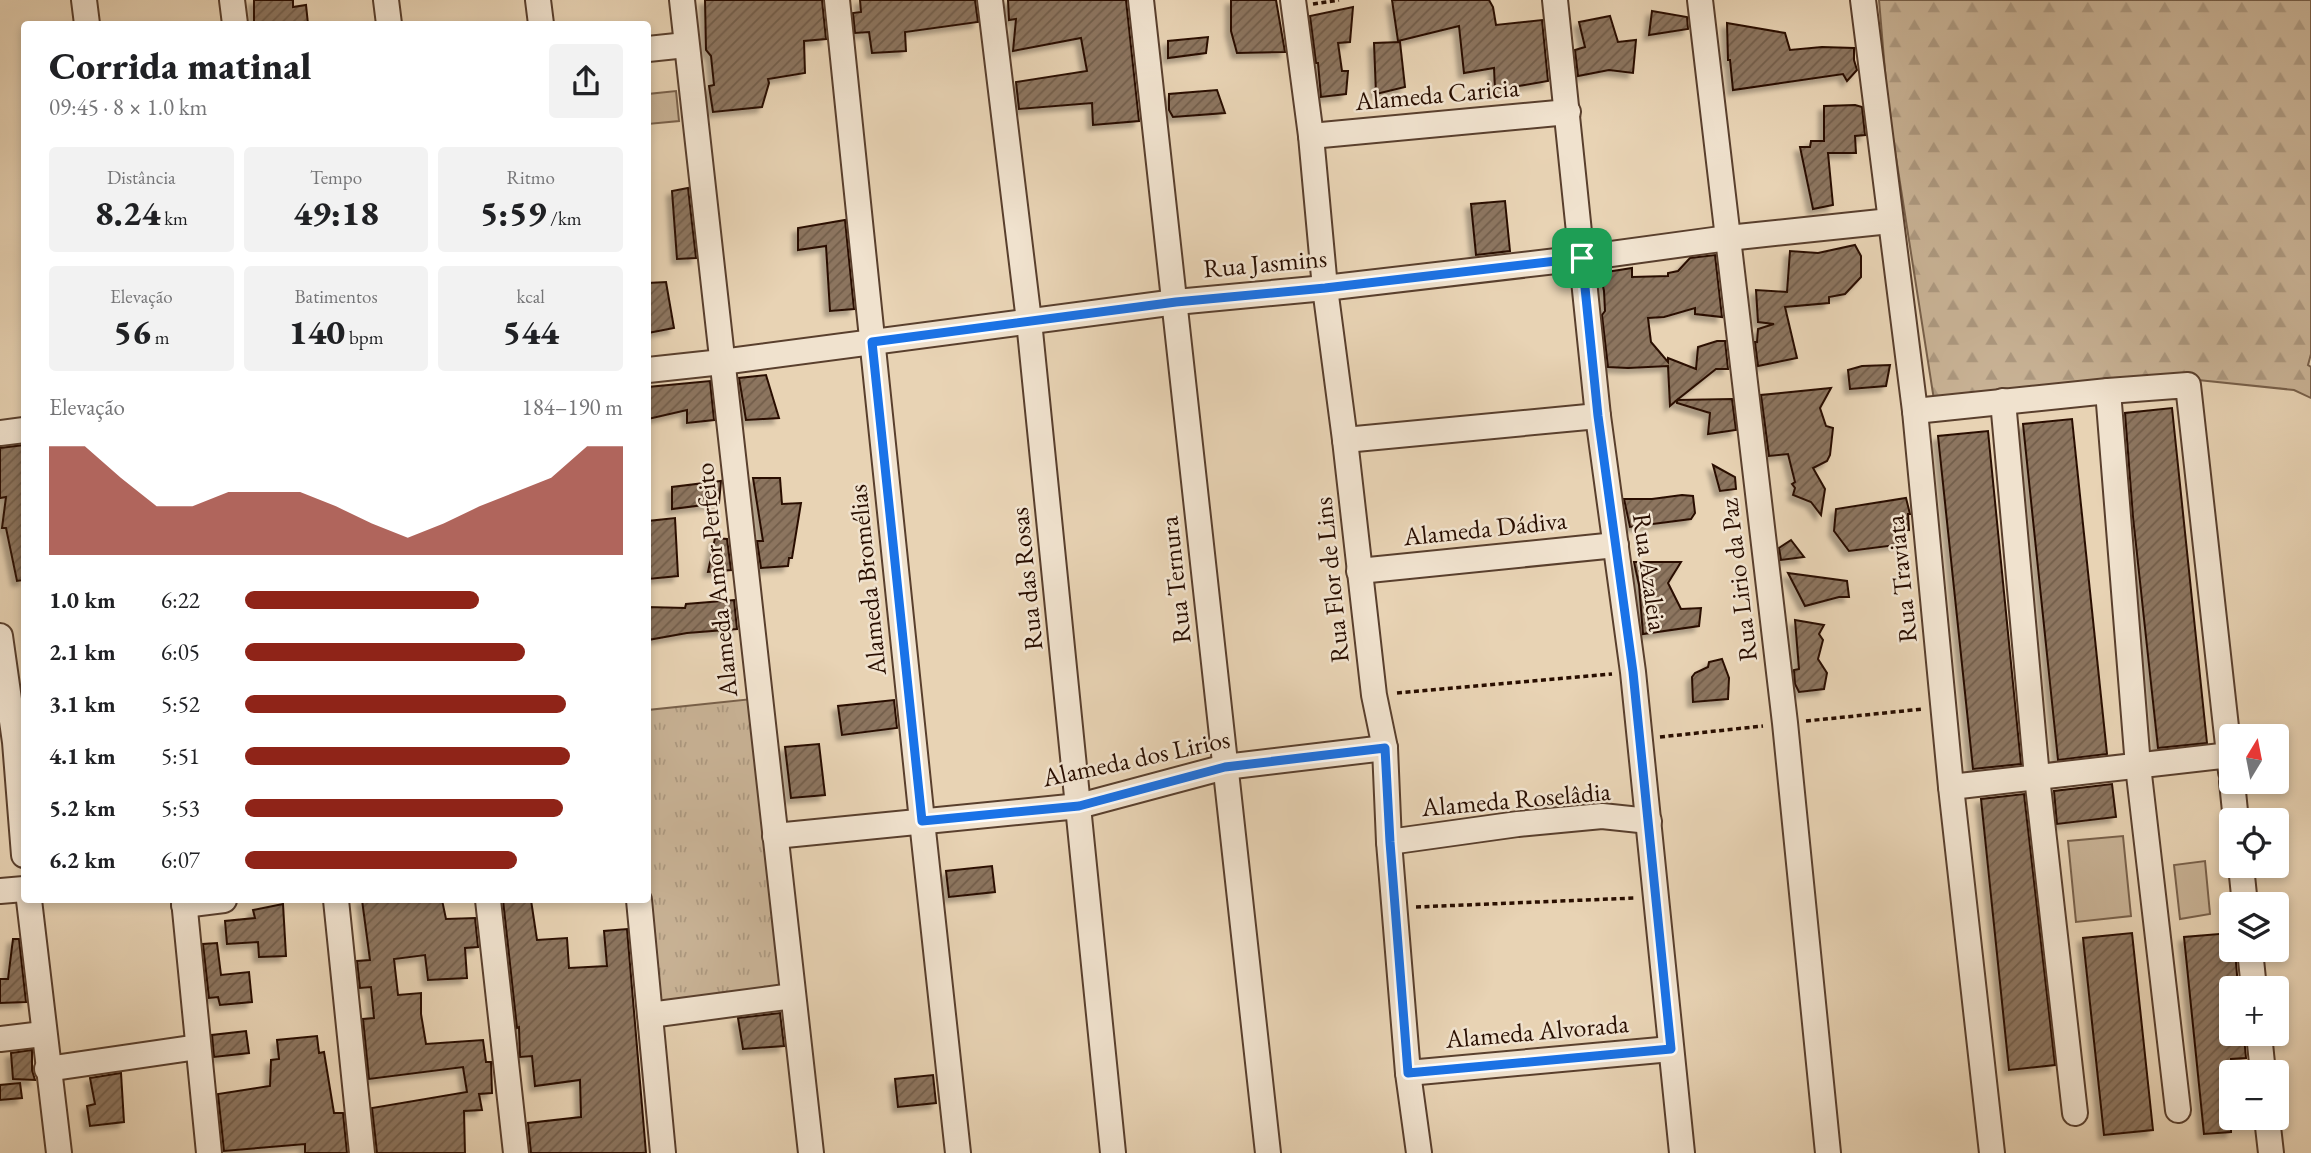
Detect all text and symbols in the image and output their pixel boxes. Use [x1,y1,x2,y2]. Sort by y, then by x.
text: Corrida matinal [49,41,312,90]
button: share [549,44,623,118]
street label: Alameda Caricia [1352,70,1521,118]
text: 09:45 · 8 × 1.0 km [49,92,207,122]
text: Distância [107,165,176,190]
text: Tempo [310,165,362,190]
text: Ritmo [506,165,555,190]
text: 8.24 [95,190,160,235]
text: 49:18 [293,190,379,235]
text: 5:59 [480,190,547,235]
text: km [160,206,188,231]
text: /km [547,206,582,231]
pin [1552,228,1612,288]
icon: arrive [1563,239,1601,277]
street label: Rua Jasmins [1202,241,1328,285]
text: Elevação [110,284,173,309]
text: Batimentos [294,284,378,309]
text: kcal [516,284,545,309]
text: 56 [113,309,151,354]
text: 140 [289,309,345,354]
text: 544 [502,309,559,354]
text: m [151,325,170,350]
text: bpm [345,325,383,350]
text: Elevação [49,392,125,422]
text: 184–190 m [522,392,623,422]
street label: Alameda Amor Perfeito [687,461,745,700]
street label: Alameda Bromélias [840,483,894,678]
street label: Rua Flor de Lins [1305,496,1357,664]
street label: Rua Lirio da Paz [1711,496,1765,663]
street label: Alameda Dádiva [1401,502,1569,554]
street label: Rua das Rosas [1002,506,1050,652]
street label: Rua Azaleia [1625,511,1675,634]
street label: Rua Traviata [1877,513,1925,644]
street label: Rua Ternura [1151,514,1199,645]
text: 1.0 km [49,585,116,615]
text: 6:22 [161,585,200,615]
text: 2.1 km [49,637,116,667]
text: 6:05 [161,637,200,667]
text: 3.1 km [49,689,116,719]
text: 5:52 [161,689,200,719]
street label: Alameda dos Lirios [1038,722,1233,795]
north arrow [2219,724,2289,794]
map controls [2219,724,2289,1130]
text: 4.1 km [49,741,116,771]
text: 5:51 [161,741,200,771]
street label: Alameda Roselâdia [1419,774,1613,824]
text: 5.2 km [49,793,116,823]
text: 5:53 [161,793,200,823]
button: locate [2219,808,2289,878]
text: 6.2 km [49,845,116,875]
text: 6:07 [161,845,200,875]
button: layers [2219,892,2289,962]
button: + [2219,976,2289,1046]
street label: Alameda Alvorada [1443,1006,1631,1056]
button: − [2219,1060,2289,1130]

